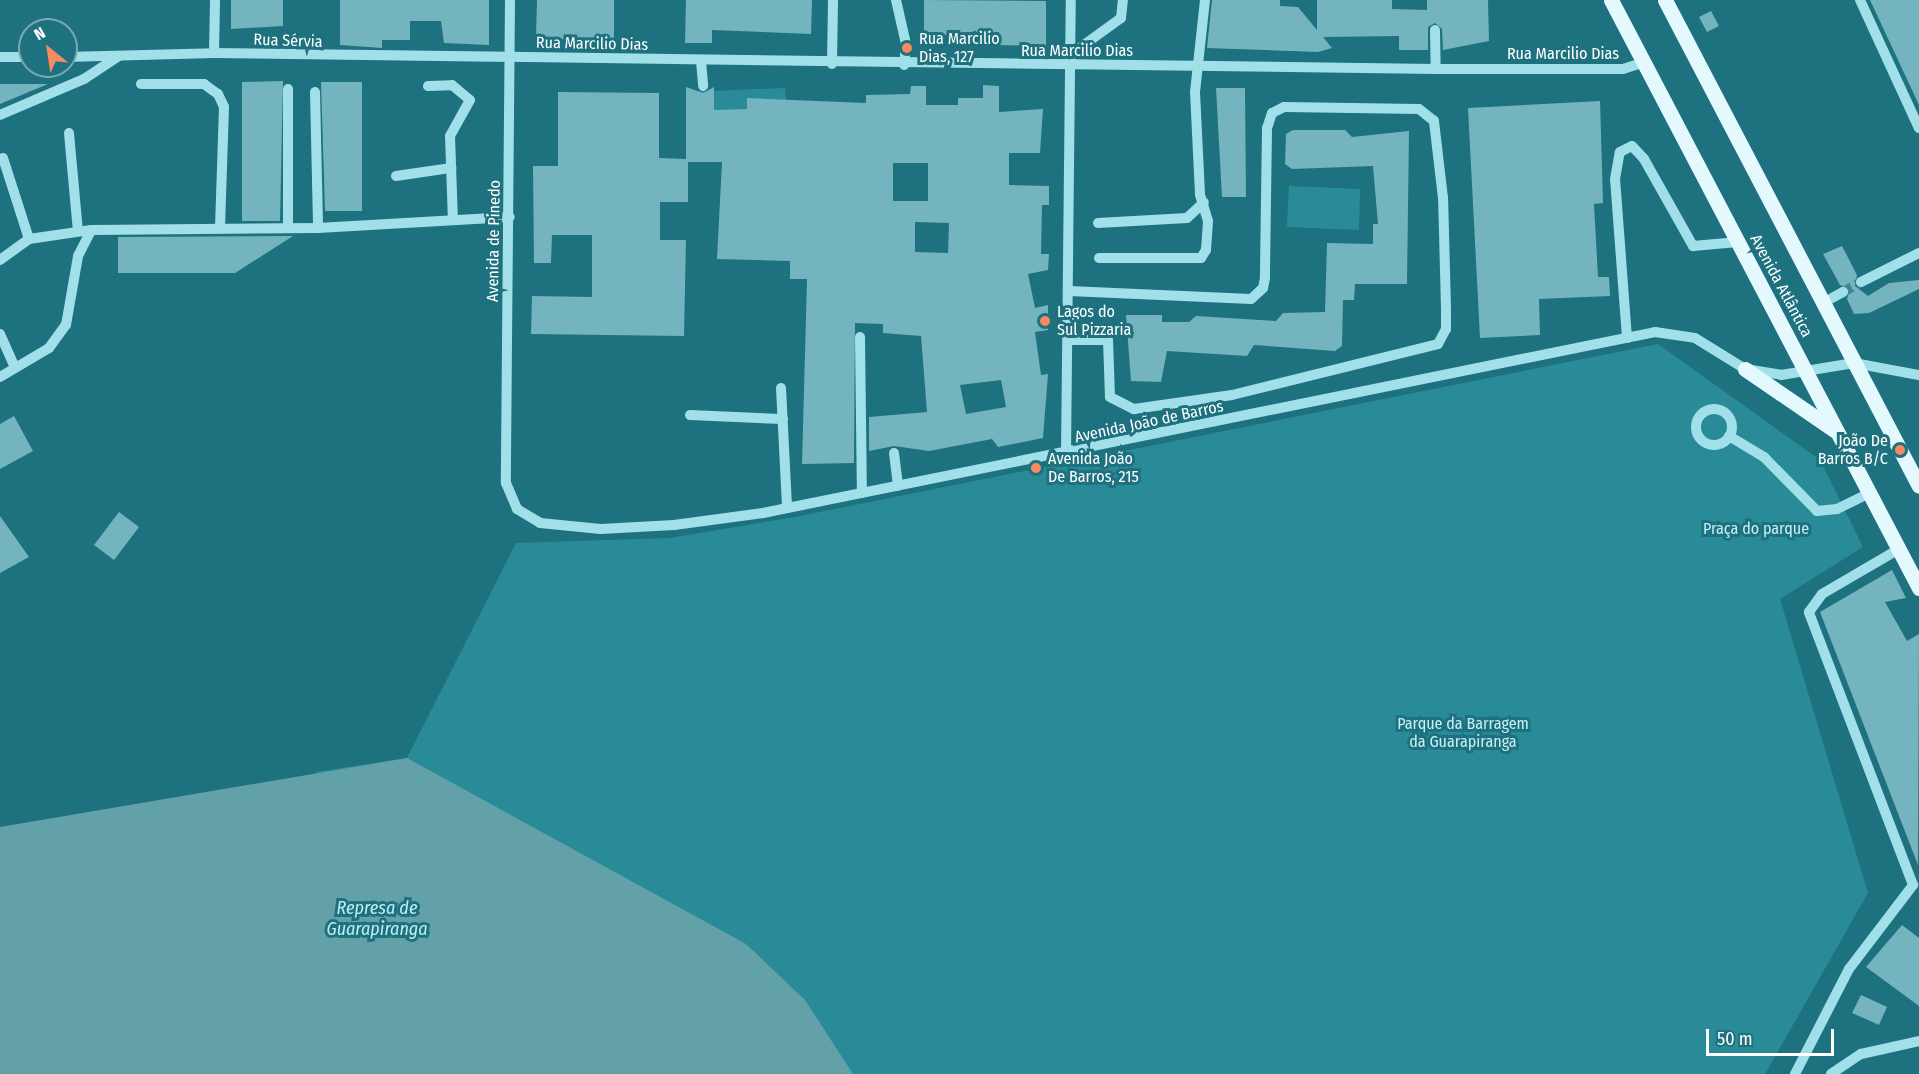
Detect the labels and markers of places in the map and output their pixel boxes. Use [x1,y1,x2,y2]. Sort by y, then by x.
place label: Rua Marcilio Dias, 127 [919,29,1000,67]
marker: Rua Marcilio Dias, 127 [900,41,914,55]
place label: Lagos do Sul Pizzaria [1057,302,1131,340]
marker: Lagos do Sul Pizzaria [1038,314,1052,328]
place label: João De Barros B/C [1818,431,1888,469]
marker: João De Barros B/C [1893,443,1907,457]
place label: Avenida João De Barros, 215 [1048,449,1139,487]
marker: Avenida João De Barros, 215 [1029,461,1043,475]

